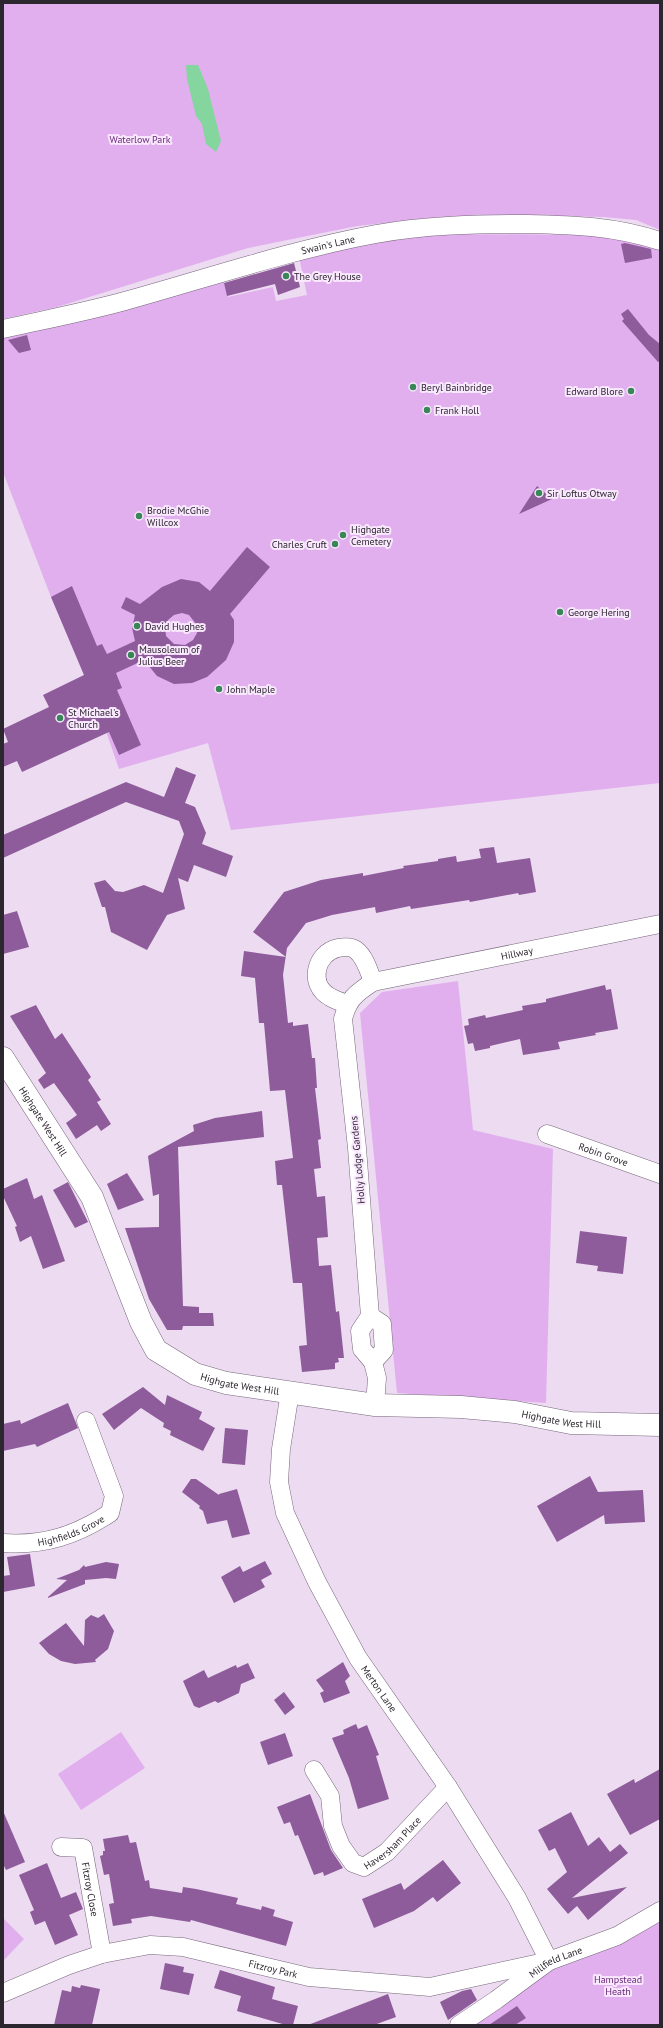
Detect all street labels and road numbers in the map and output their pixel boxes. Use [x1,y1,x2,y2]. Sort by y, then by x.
street label: Swain's Lane [300,232,356,257]
street label: Hillway [500,944,534,963]
street label: Highgate West Hill [16,1084,70,1159]
street label: Holly Lodge Gardens [347,1116,368,1204]
street label: Robin Grove [577,1140,630,1169]
street label: Highgate West Hill [199,1370,280,1398]
street label: Highgate West Hill [521,1407,601,1431]
street label: Highfields Grove [37,1512,107,1549]
street label: Merton Lane [358,1663,400,1715]
street label: Haversham Place [361,1814,424,1873]
street label: Fitzroy Close [79,1861,101,1917]
street label: Millfield Lane [526,1943,584,1981]
street label: Fitzroy Park [247,1957,299,1981]

